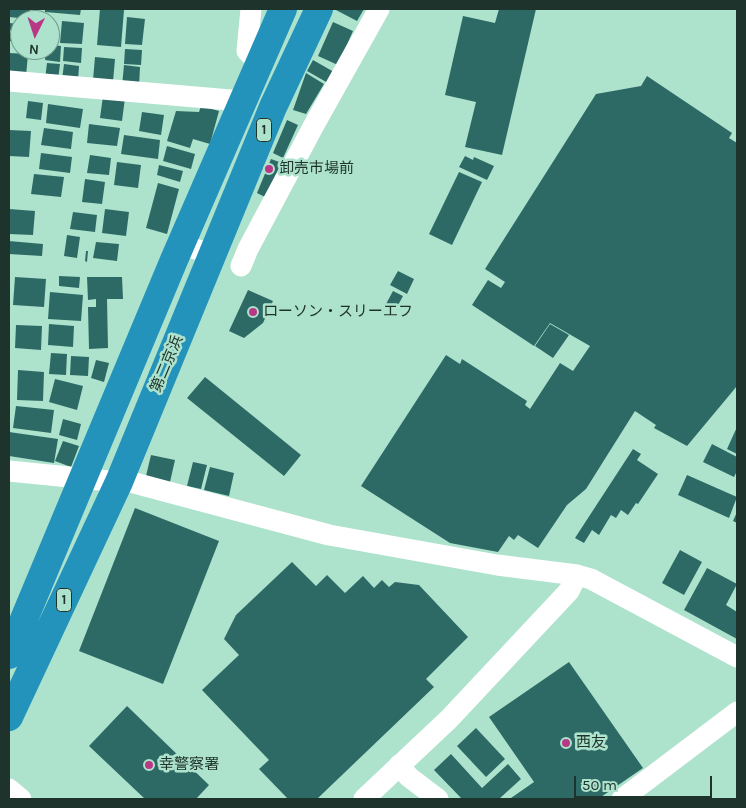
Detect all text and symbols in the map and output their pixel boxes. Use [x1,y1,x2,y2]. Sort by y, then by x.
north arrow [10,10,60,60]
text: N [28,41,40,58]
road number: 1 [256,118,272,142]
place label: 卸売市場前 [279,160,354,178]
marker: 卸売市場前 [263,163,275,175]
place label: ローソン・スリーエフ [263,303,413,321]
marker: ローソン・スリーエフ [247,306,259,318]
street label: 第二京浜 [147,333,187,395]
road number: 1 [56,588,72,612]
place label: 西友 [576,734,606,752]
marker: 西友 [560,737,572,749]
place label: 幸警察署 [159,756,219,774]
marker: 幸警察署 [143,759,155,771]
scale bar [576,766,714,798]
text: 50 m [582,776,617,794]

